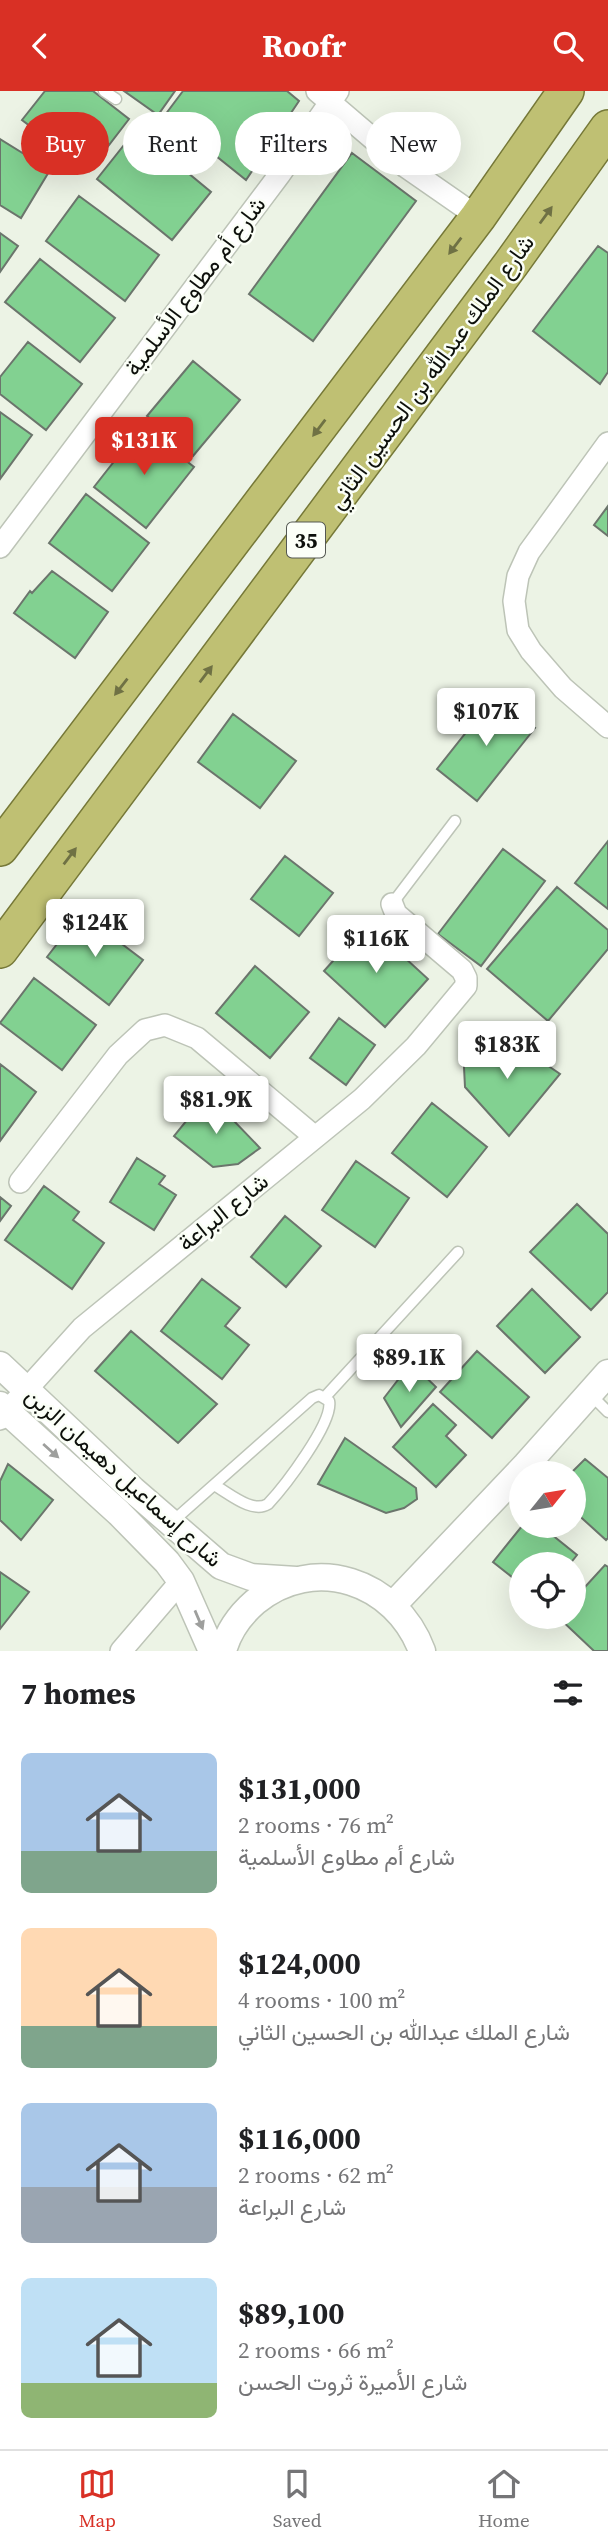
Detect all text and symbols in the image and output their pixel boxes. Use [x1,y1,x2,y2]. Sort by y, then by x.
text: Roofr [262,24,346,68]
icon: back [21,27,59,65]
icon: search [549,27,587,65]
chip: Buy [21,112,109,175]
chip: Rent [123,112,221,175]
chip: Filters [235,112,352,175]
chip: New [366,112,461,175]
street label: شارع أم مطاوع الأسلمية [117,190,273,382]
one-way arrow [539,206,553,224]
street label: شارع الملك عبدالله بن الحسين الثاني [320,228,544,517]
one-way arrow [448,237,463,255]
pin: $131K [95,417,193,477]
one-way arrow [312,419,326,437]
text: $131K [111,424,177,456]
road number: 35 [287,523,325,557]
one-way arrow [199,665,213,683]
one-way arrow [113,677,128,695]
pin: $107K [437,689,535,748]
text: $107K [453,695,519,727]
one-way arrow [63,847,77,865]
pin: $124K [46,899,144,959]
text: $124K [62,906,128,938]
pin: $116K [327,915,425,975]
text: $116K [343,922,409,954]
pin: $183K [458,1021,556,1081]
text: $183K [474,1028,540,1060]
pin: $81.9K [159,1077,273,1136]
text: $81.9K [180,1083,252,1115]
street label: شارع البراعة [171,1166,275,1258]
pin: $89.1K [352,1335,466,1394]
text: $89.1K [373,1341,445,1373]
street label: شارع إسماعيل دهيمان الزبن [18,1380,230,1574]
one-way arrow [42,1443,60,1459]
north arrow [509,1461,586,1538]
map controls [509,1461,586,1629]
button: locate [509,1552,586,1629]
one-way arrow [193,1610,205,1630]
text: 7 homes [21,1673,136,1714]
icon: filters [549,1674,587,1712]
text: $131,000 [238,1768,361,1809]
icon: home [77,1781,161,1865]
text: 2 rooms · 76 m² [238,1809,394,1841]
text: شارع أم مطاوع الأسلمية [238,1841,455,1873]
text: $124,000 [238,1943,361,1984]
icon: home [77,1956,161,2040]
text: 4 rooms · 100 m² [238,1984,405,2016]
text: شارع الملك عبدالله بن الحسين الثاني [238,2016,570,2048]
text: $116,000 [238,2118,361,2159]
icon: home [77,2131,161,2215]
text: 2 rooms · 62 m² [238,2159,394,2191]
text: شارع البراعة [238,2191,346,2223]
text: $89,100 [238,2293,345,2334]
icon: home [77,2306,161,2390]
text: 2 rooms · 66 m² [238,2334,394,2366]
text: شارع الأميرة ثروت الحسن [238,2366,468,2398]
tab: Map [78,2465,116,2533]
tab: Saved [273,2465,321,2533]
tab: Home [478,2465,530,2533]

